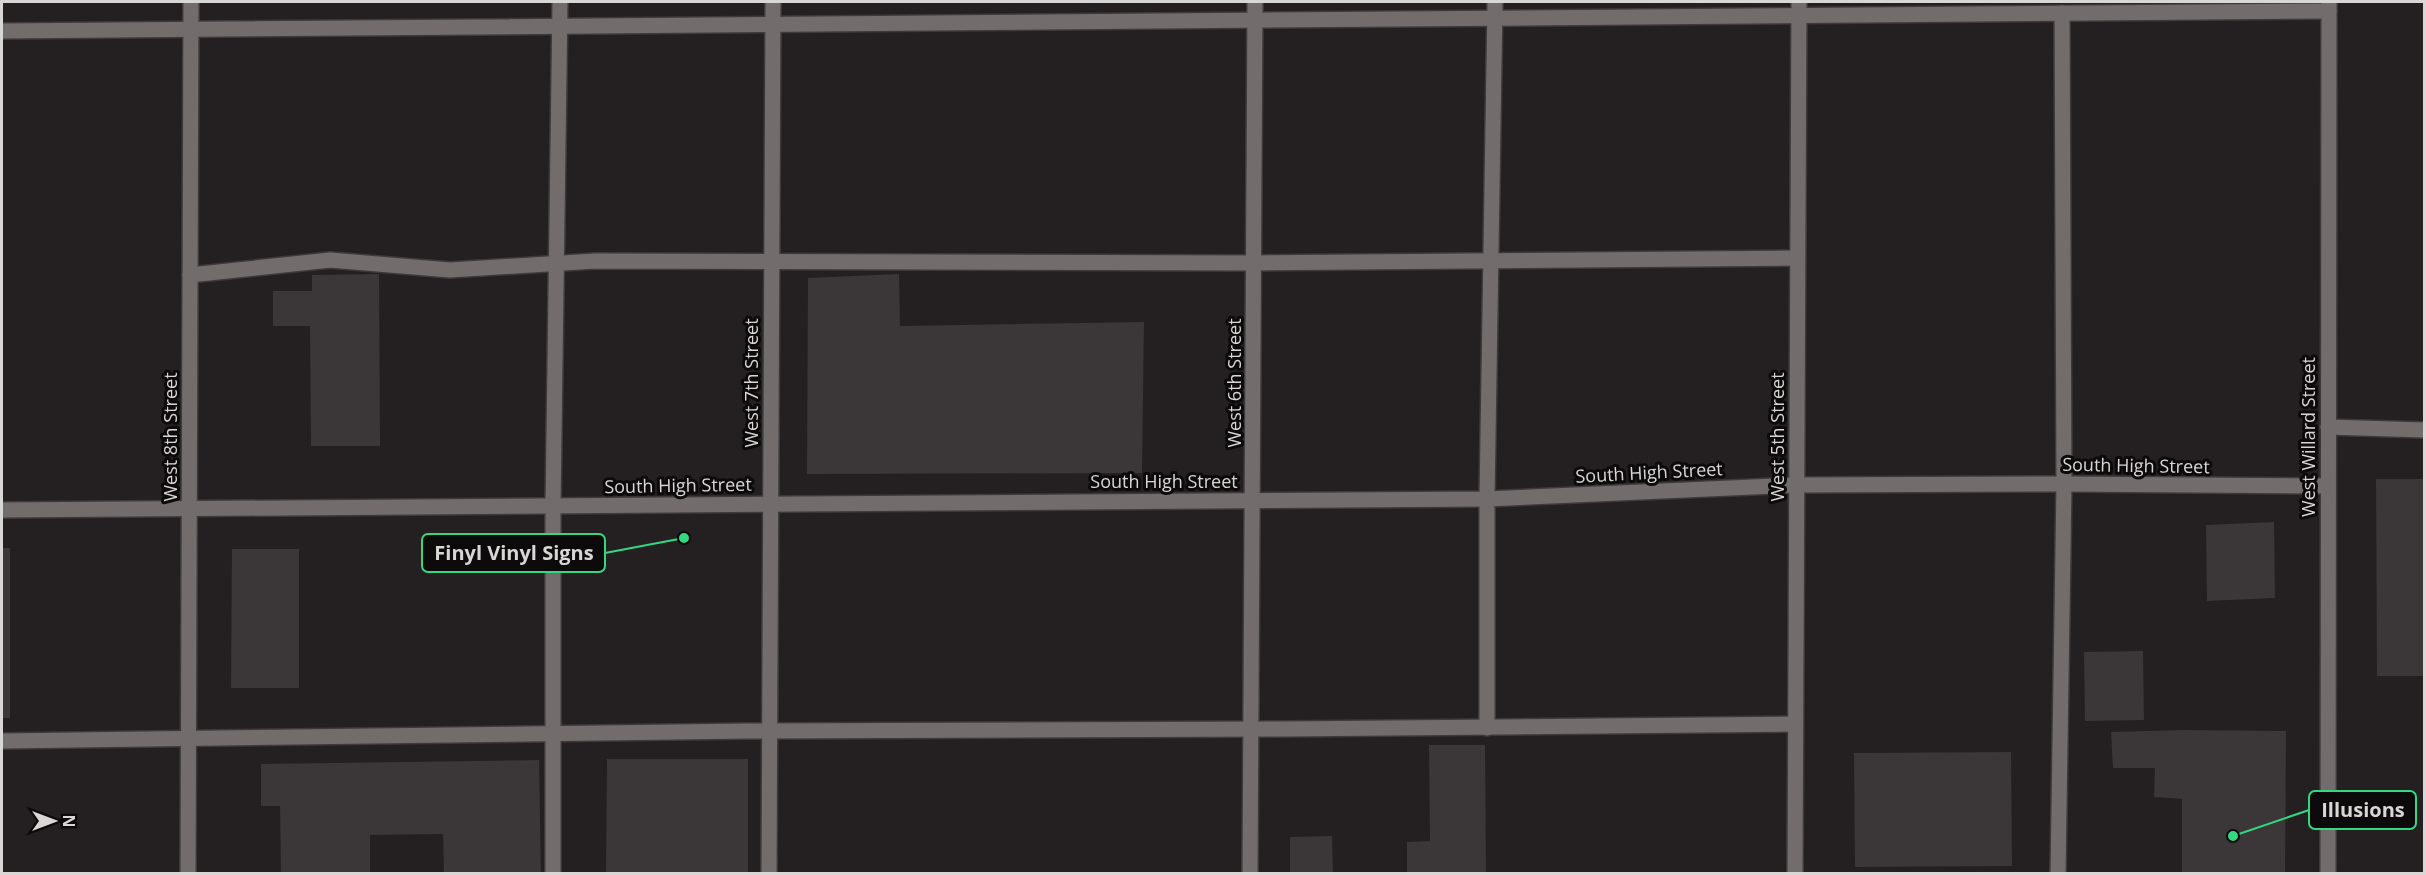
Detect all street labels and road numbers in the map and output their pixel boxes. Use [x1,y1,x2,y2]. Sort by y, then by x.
street label: West 7th Street [739,318,763,448]
street label: West 6th Street [1222,318,1246,448]
street label: West Willard Street [2296,357,2320,517]
street label: West 8th Street [158,372,182,502]
street label: West 5th Street [1765,372,1789,502]
street label: South High Street [2062,452,2210,478]
street label: South High Street [1575,456,1723,488]
street label: South High Street [1090,469,1238,493]
street label: South High Street [604,472,752,498]

